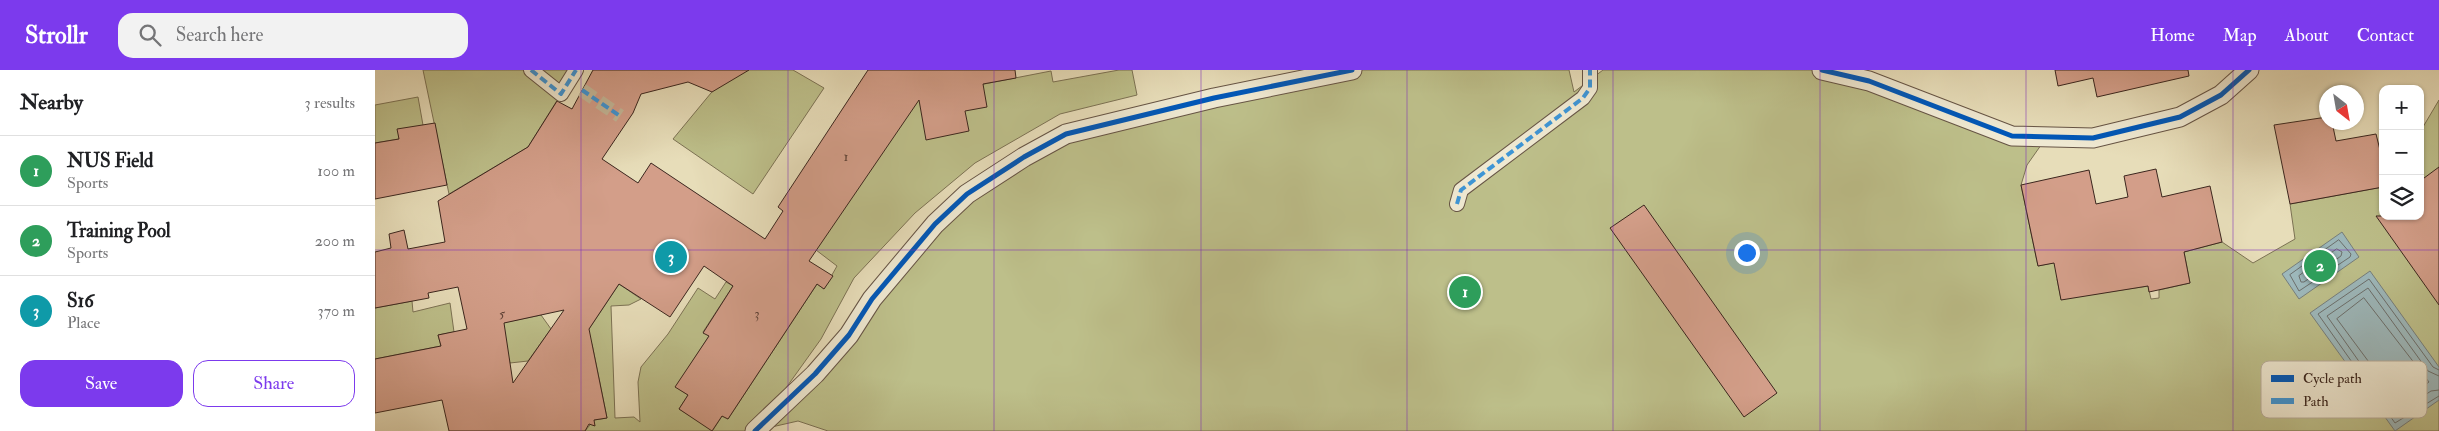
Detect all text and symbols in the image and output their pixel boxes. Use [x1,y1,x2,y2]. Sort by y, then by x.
search box [118,13,468,58]
text: Strollr [25,20,88,51]
icon: search [136,21,164,49]
text: Search here [176,23,264,47]
text: Home [2150,24,2195,47]
text: Map [2223,24,2257,47]
text: About [2285,24,2329,47]
text: Contact [2357,24,2414,47]
north arrow [2319,85,2364,130]
map controls [2379,85,2424,220]
button: + [2379,85,2424,130]
text: Nearby [20,89,83,116]
text: 3 results [304,93,355,113]
button: − [2379,130,2424,175]
house number: 1 [844,148,849,165]
text: NUS Field [67,149,153,173]
text: 1 [33,161,39,181]
text: 100 m [317,161,355,181]
text: Sports [67,173,108,193]
button: layers [2379,175,2424,220]
text: Training Pool [67,219,171,243]
text: 2 [32,231,40,251]
text: 200 m [315,231,355,251]
pin: 3 [655,238,687,276]
your location [1734,240,1760,266]
text: Sports [67,243,108,263]
pin: 2 [2304,247,2336,285]
pin: 1 [1449,273,1481,311]
text: S16 [67,289,94,313]
text: 3 [33,301,39,321]
text: 370 m [318,301,355,321]
house number: 5 [499,305,506,322]
house number: 3 [754,305,760,322]
text: Place [67,313,100,333]
button: Save [20,360,183,407]
button: Share [193,360,355,407]
legend [2261,361,2427,418]
text: Cycle path [2303,370,2363,388]
text: Path [2303,393,2329,410]

